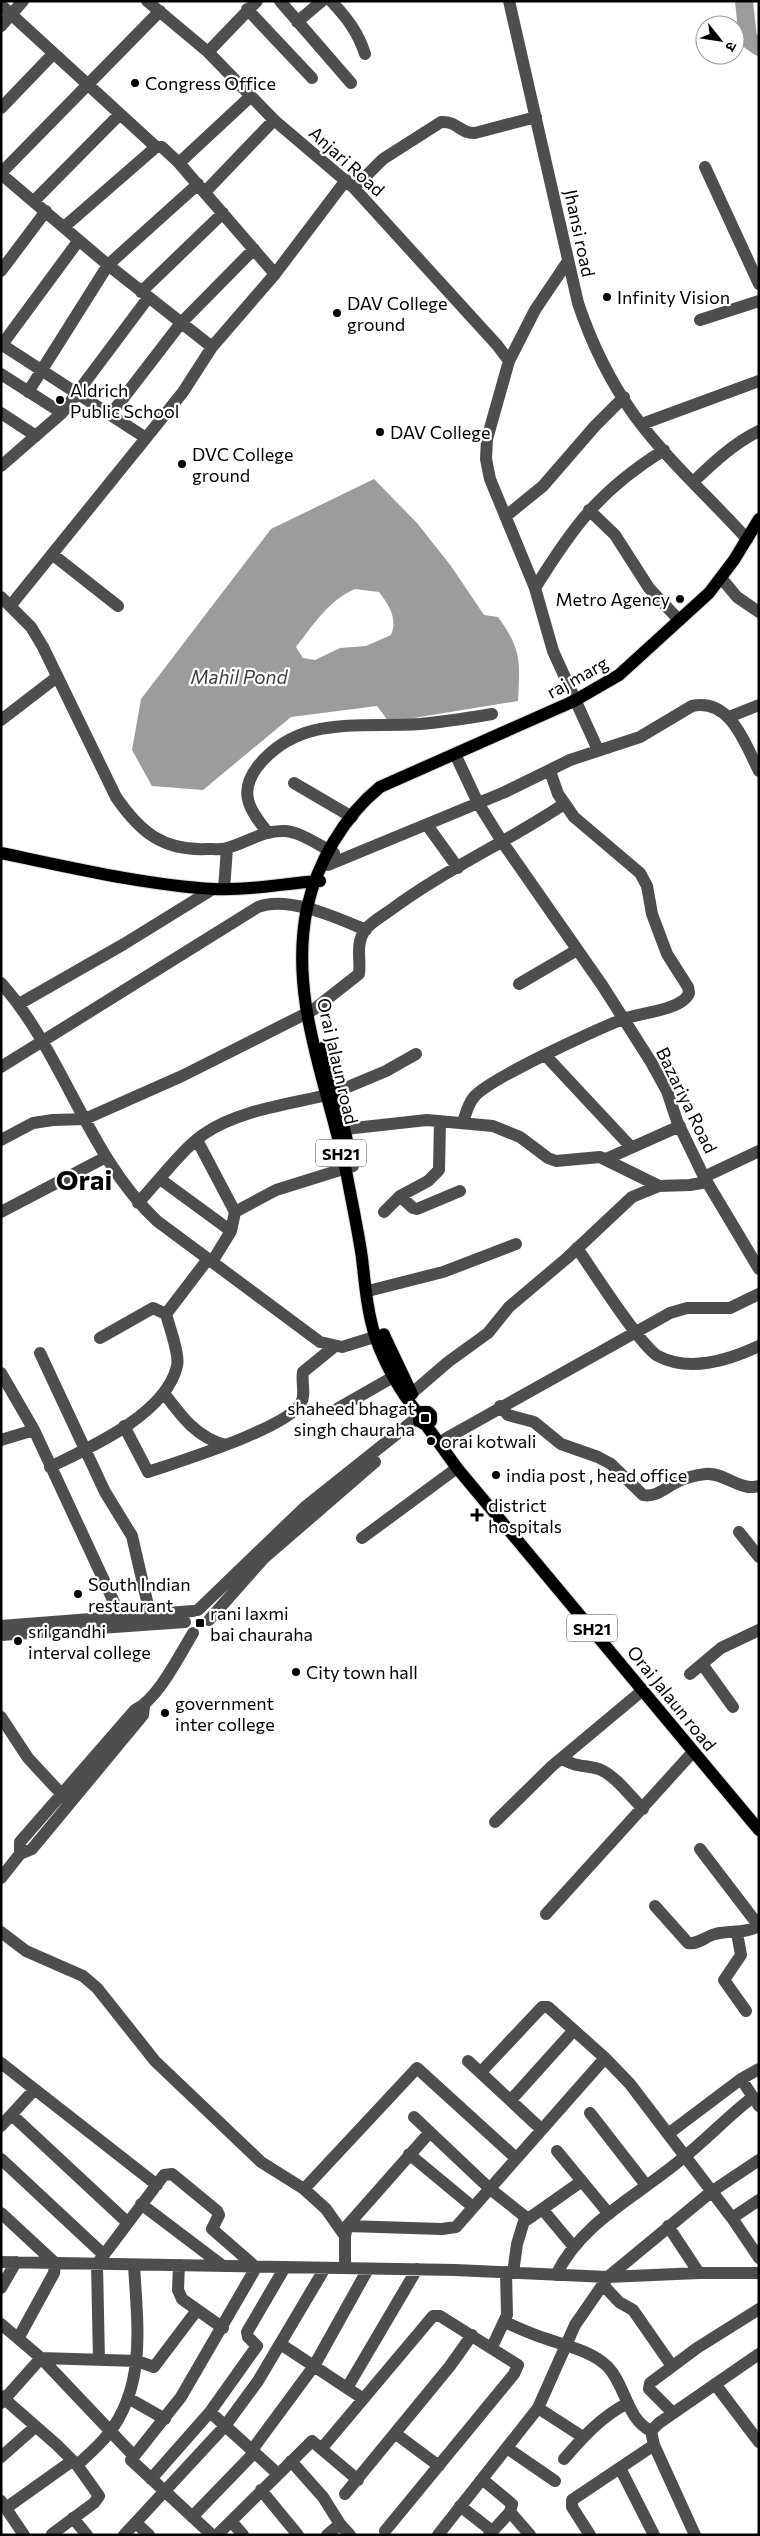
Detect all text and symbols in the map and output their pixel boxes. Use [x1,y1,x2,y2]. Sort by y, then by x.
north arrow [695,15,745,65]
text: उ [722,39,741,55]
place label: Congress Office [145,72,276,94]
marker: Congress Office [129,77,141,89]
street label: Anjari Road [305,121,389,201]
street label: Jhansi road [560,187,600,279]
place label: Infinity Vision [617,286,730,308]
marker: Infinity Vision [601,291,613,303]
place label: DAV College ground [347,292,447,335]
marker: DAV College ground [331,307,343,319]
place label: Aldrich Public School [70,379,179,422]
marker: Aldrich Public School [54,394,66,406]
place label: DAV College [390,421,490,443]
marker: DAV College [374,426,386,438]
place label: DVC College ground [192,443,293,486]
marker: DVC College ground [176,458,188,470]
place label: Metro Agency [555,588,670,610]
marker: Metro Agency [674,593,686,605]
street label: raj marg [543,651,612,703]
water label: Mahil Pond [191,665,289,688]
street label: Orai Jalaun road [313,996,363,1126]
street label: Bazariya Road [652,1043,722,1157]
road number: SH21 [316,1140,366,1166]
district label: Orai [56,1162,112,1196]
place label: shaheed bhagat singh chauraha [287,1397,415,1440]
marker: shaheed bhagat singh chauraha [419,1412,431,1424]
place label: orai kotwali [441,1430,536,1452]
marker: orai kotwali [425,1435,437,1447]
place label: india post , head office [506,1464,687,1486]
marker: india post , head office [490,1469,502,1481]
place label: district hospitals [488,1494,562,1537]
marker: district hospitals [470,1508,484,1522]
place label: South Indian restaurant [88,1573,191,1616]
marker: South Indian restaurant [72,1588,84,1600]
place label: rani laxmi bai chauraha [210,1602,313,1645]
road number: SH21 [567,1615,617,1642]
marker: rani laxmi bai chauraha [194,1617,206,1629]
place label: sri gandhi interval college [28,1620,151,1663]
marker: sri gandhi interval college [12,1635,24,1647]
street label: Orai Jalaun road [623,1641,721,1755]
place label: City town hall [306,1661,418,1683]
marker: City town hall [290,1666,302,1678]
place label: government inter college [175,1692,275,1735]
marker: government inter college [159,1707,171,1719]

